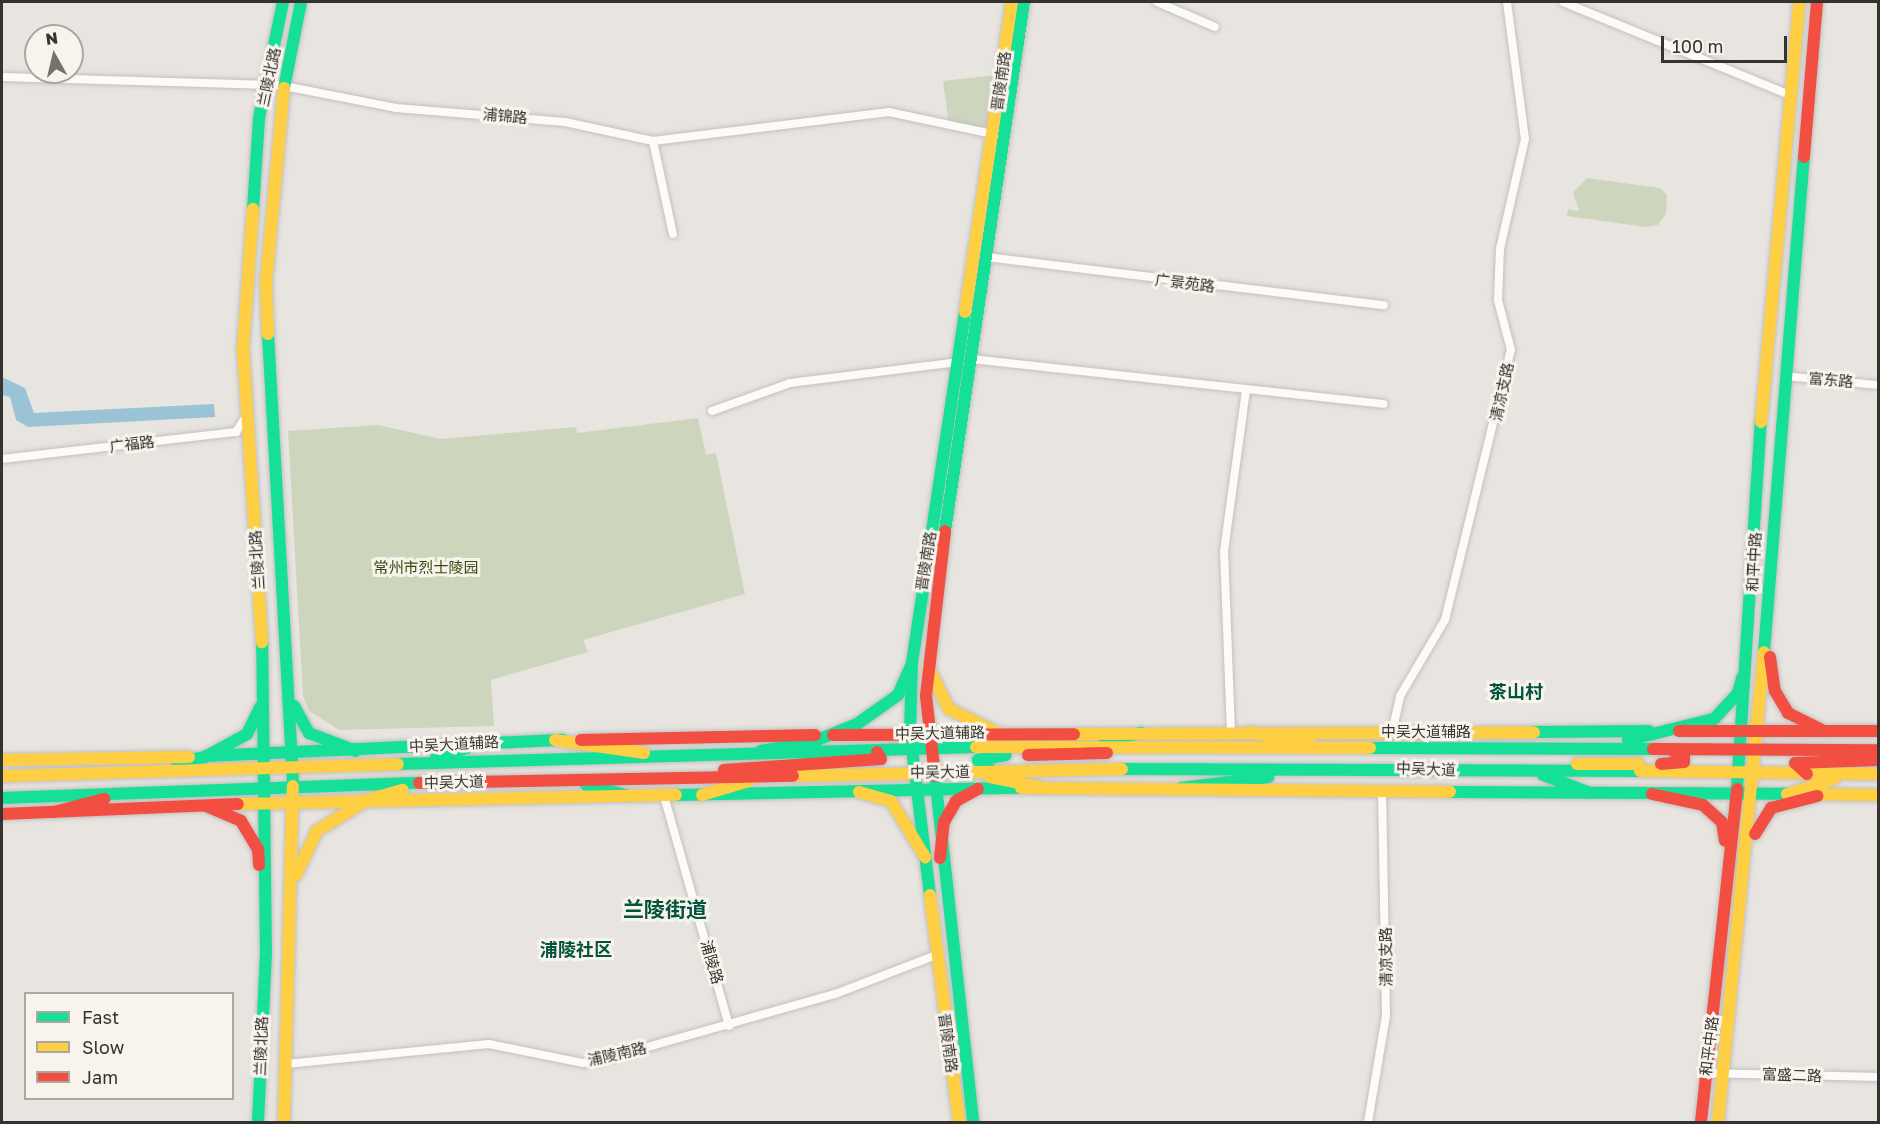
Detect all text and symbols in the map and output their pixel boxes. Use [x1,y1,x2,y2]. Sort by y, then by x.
north arrow [24,24,84,84]
scale bar [1664,24,1790,62]
text: N [44,27,59,49]
text: 100 m [1672,35,1723,57]
street label: 兰陵北路 [254,46,284,108]
street label: 晋陵南路 [988,50,1014,112]
street label: 浦锦路 [482,105,528,127]
street label: 广景苑路 [1154,270,1216,296]
street label: 清凉支路 [1487,361,1517,423]
street label: 富东路 [1808,369,1854,391]
street label: 广福路 [109,432,155,456]
street label: 兰陵北路 [246,529,268,591]
street label: 晋陵南路 [912,530,940,592]
street label: 和平中路 [1743,532,1765,592]
park label: 常州市烈士陵园 [374,559,478,577]
district label: 茶山村 [1489,680,1543,702]
street label: 中吴大道辅路 [895,723,985,743]
street label: 中吴大道辅路 [1381,723,1471,741]
street label: 中吴大道辅路 [409,733,499,755]
street label: 中吴大道 [1396,759,1456,779]
street label: 中吴大道 [910,762,970,782]
street label: 中吴大道 [424,772,484,792]
district label: 兰陵街道 [623,896,707,922]
street label: 清凉支路 [1376,927,1396,987]
district label: 浦陵社区 [540,938,612,960]
street label: 浦陵路 [697,938,727,986]
legend [24,992,234,1100]
text: Fast [82,1006,119,1028]
street label: 晋陵南路 [935,1012,961,1074]
street label: 和平中路 [1696,1015,1722,1077]
street label: 兰陵北路 [251,1016,271,1076]
text: Slow [82,1036,124,1058]
street label: 浦陵南路 [586,1038,648,1070]
street label: 富盛二路 [1762,1065,1822,1085]
text: Jam [82,1066,118,1088]

